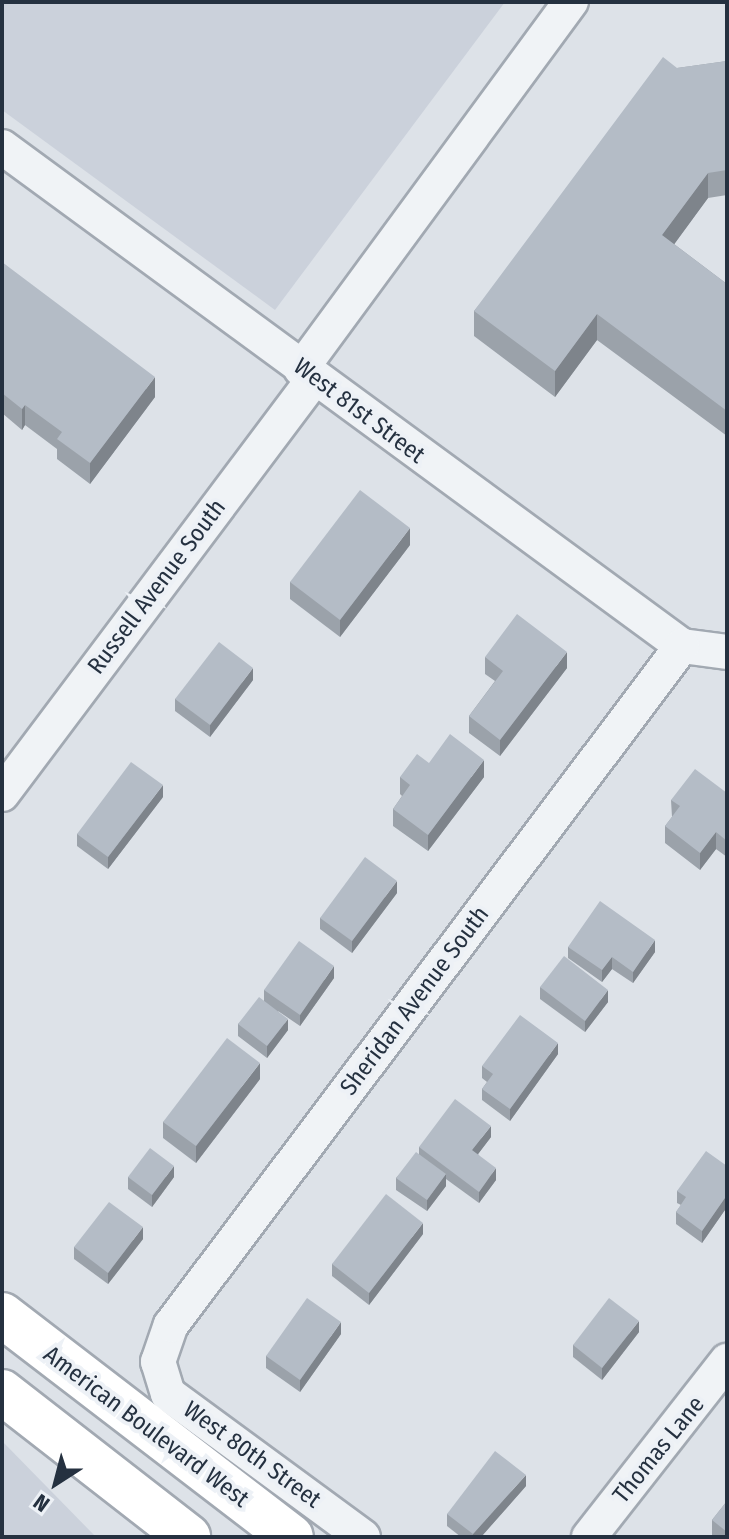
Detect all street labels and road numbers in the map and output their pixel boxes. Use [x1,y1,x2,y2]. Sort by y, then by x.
street label: West 81st Street [288,352,430,470]
street label: Russell Avenue South [82,494,232,680]
street label: Sheridan Avenue South [335,901,495,1101]
street label: American Boulevard West [38,1340,254,1514]
street label: Thomas Lane [607,1391,711,1509]
street label: West 80th Street [178,1395,326,1515]

